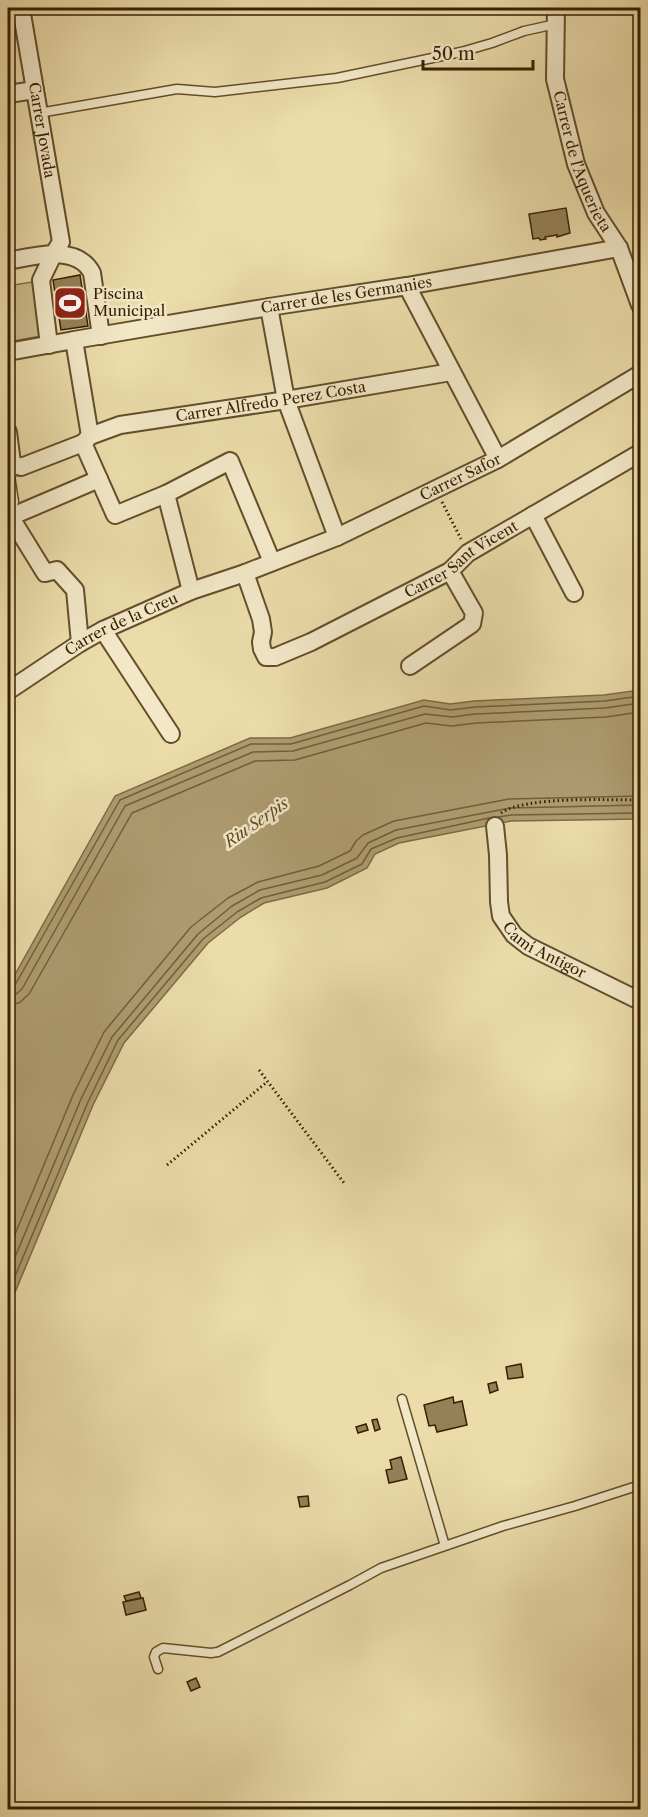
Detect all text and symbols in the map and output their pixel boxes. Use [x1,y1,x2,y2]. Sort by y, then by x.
scale bar [423,33,532,71]
text: 50 m [432,43,475,65]
street label: Carrer Jovada [25,81,60,180]
street label: Carrer de l'Aquerieta [549,89,616,236]
street label: Carrer de les Germanies [259,272,433,317]
place label: Piscina Municipal [93,284,166,320]
sports icon: Piscina Municipal [52,285,88,321]
street label: Carrer Alfredo Perez Costa [174,377,367,425]
street label: Carrer Safor [416,449,504,505]
street label: Carrer Sant Vicent [401,516,522,602]
street label: Carrer de la Creu [61,588,181,660]
water label: Riu Serpis [218,793,292,853]
street label: Camí Antigor [499,918,590,982]

